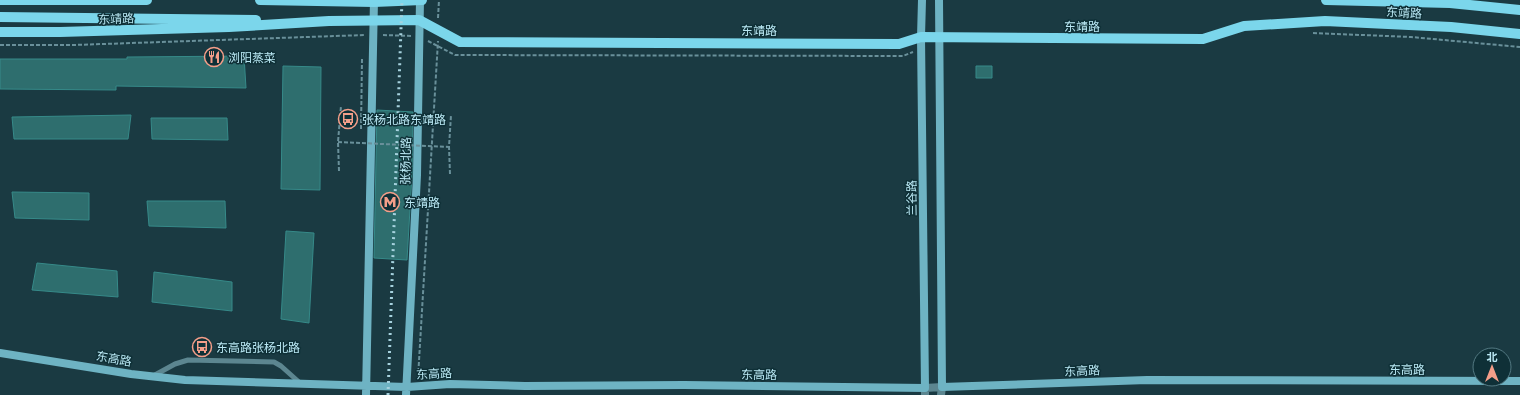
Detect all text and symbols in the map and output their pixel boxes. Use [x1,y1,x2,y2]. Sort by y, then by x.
street label: 东靖路 [1386,3,1422,21]
street label: 东靖路 [98,9,134,27]
street label: 东靖路 [1064,18,1100,34]
street label: 东靖路 [741,22,777,38]
restaurant icon: 浏阳蒸菜 [203,46,225,68]
place label: 浏阳蒸菜 [228,49,276,65]
bus stop icon: 张杨北路东靖路 [337,108,359,130]
place label: 张杨北路东靖路 [362,111,446,127]
street label: 张杨北路 [397,137,413,185]
street label: 兰谷路 [903,180,919,216]
metro station icon: 东靖路 [379,191,401,213]
place label: 东靖路 [404,194,440,210]
bus stop icon: 东高路张杨北路 [191,336,213,358]
place label: 东高路张杨北路 [216,339,300,355]
street label: 东高路 [95,347,133,369]
north arrow [1472,347,1512,387]
text: 北 [1487,349,1498,364]
street label: 东高路 [1064,361,1100,379]
street label: 东高路 [1389,361,1425,377]
street label: 东高路 [416,364,452,382]
street label: 东高路 [741,366,777,382]

